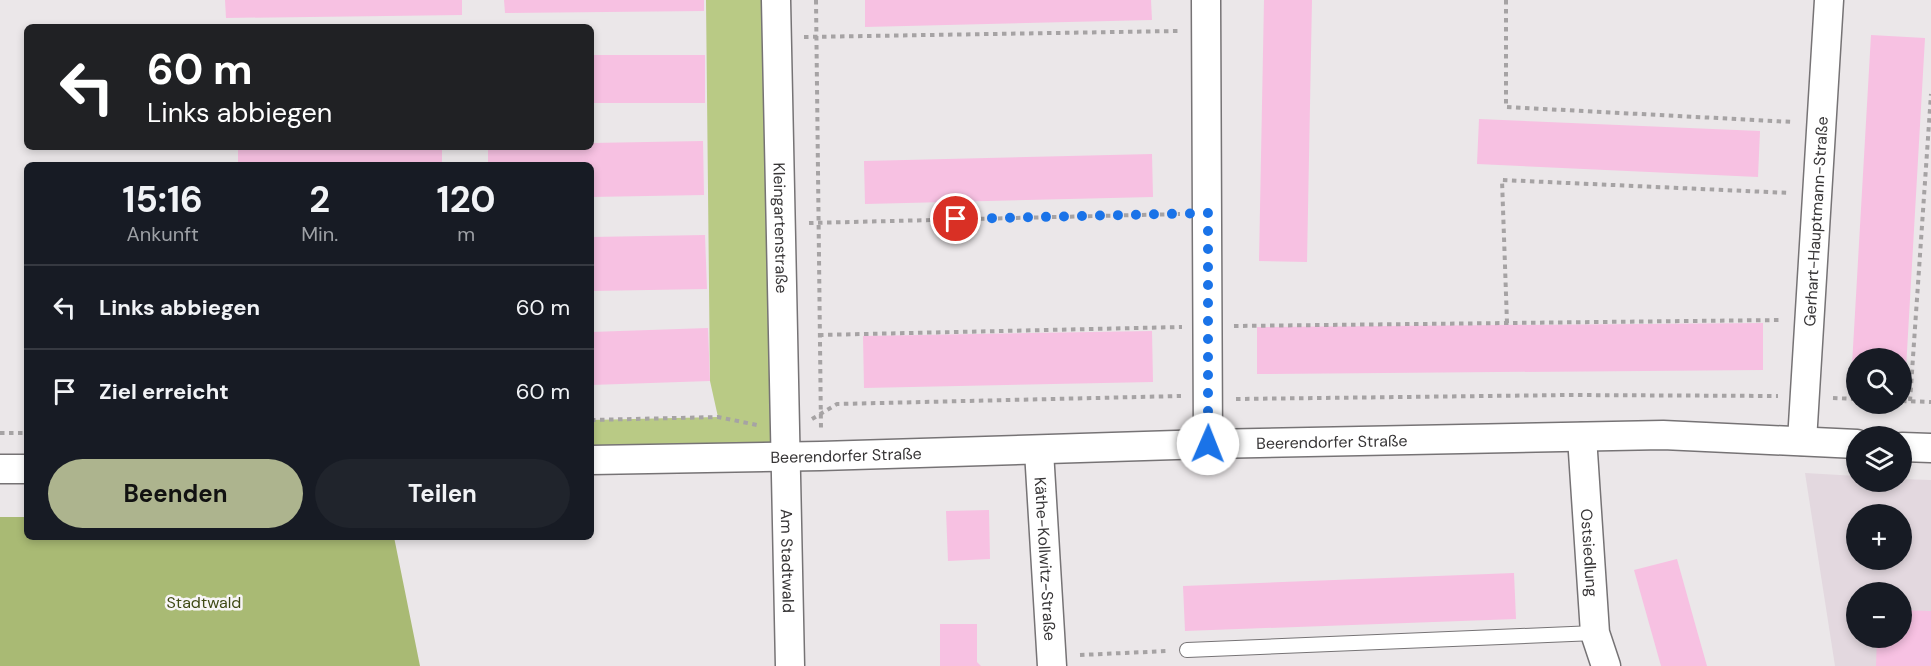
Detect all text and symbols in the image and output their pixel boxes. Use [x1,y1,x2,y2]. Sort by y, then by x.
text: 60 m [147,42,253,97]
icon: left [48,48,126,126]
text: Links abbiegen [147,95,332,130]
street label: Gerhart-Hauptmann-Straße [1799,116,1833,327]
street label: Kleingartenstraße [768,162,792,294]
text: 15:16 [122,176,203,223]
text: 2 [309,176,330,223]
text: 120 [437,176,496,223]
pin [930,193,981,244]
icon: arrive [939,202,972,235]
text: Ankunft [126,221,199,247]
text: Min. [301,221,338,247]
text: m [457,221,475,247]
icon: left [48,291,81,324]
text: Links abbiegen [99,293,260,322]
text: 60 m [516,293,570,322]
map controls [1846,348,1912,648]
button: search [1846,348,1912,414]
icon: arrive [48,375,81,408]
text: Ziel erreicht [99,377,229,406]
text: 60 m [516,377,570,406]
position arrow [1176,412,1240,476]
button: layers [1846,426,1912,492]
street label: Beerendorfer Straße [1256,430,1408,454]
street label: Beerendorfer Straße [770,443,922,468]
button: Beenden [48,459,303,528]
button: Teilen [315,459,570,528]
street label: Käthe-Kollwitz-Straße [1030,476,1060,641]
button: + [1846,504,1912,570]
street label: Ostsiedlung [1576,508,1603,598]
street label: Am Stadtwald [776,509,799,613]
button: − [1846,582,1912,648]
park label: Stadtwald [167,592,241,613]

